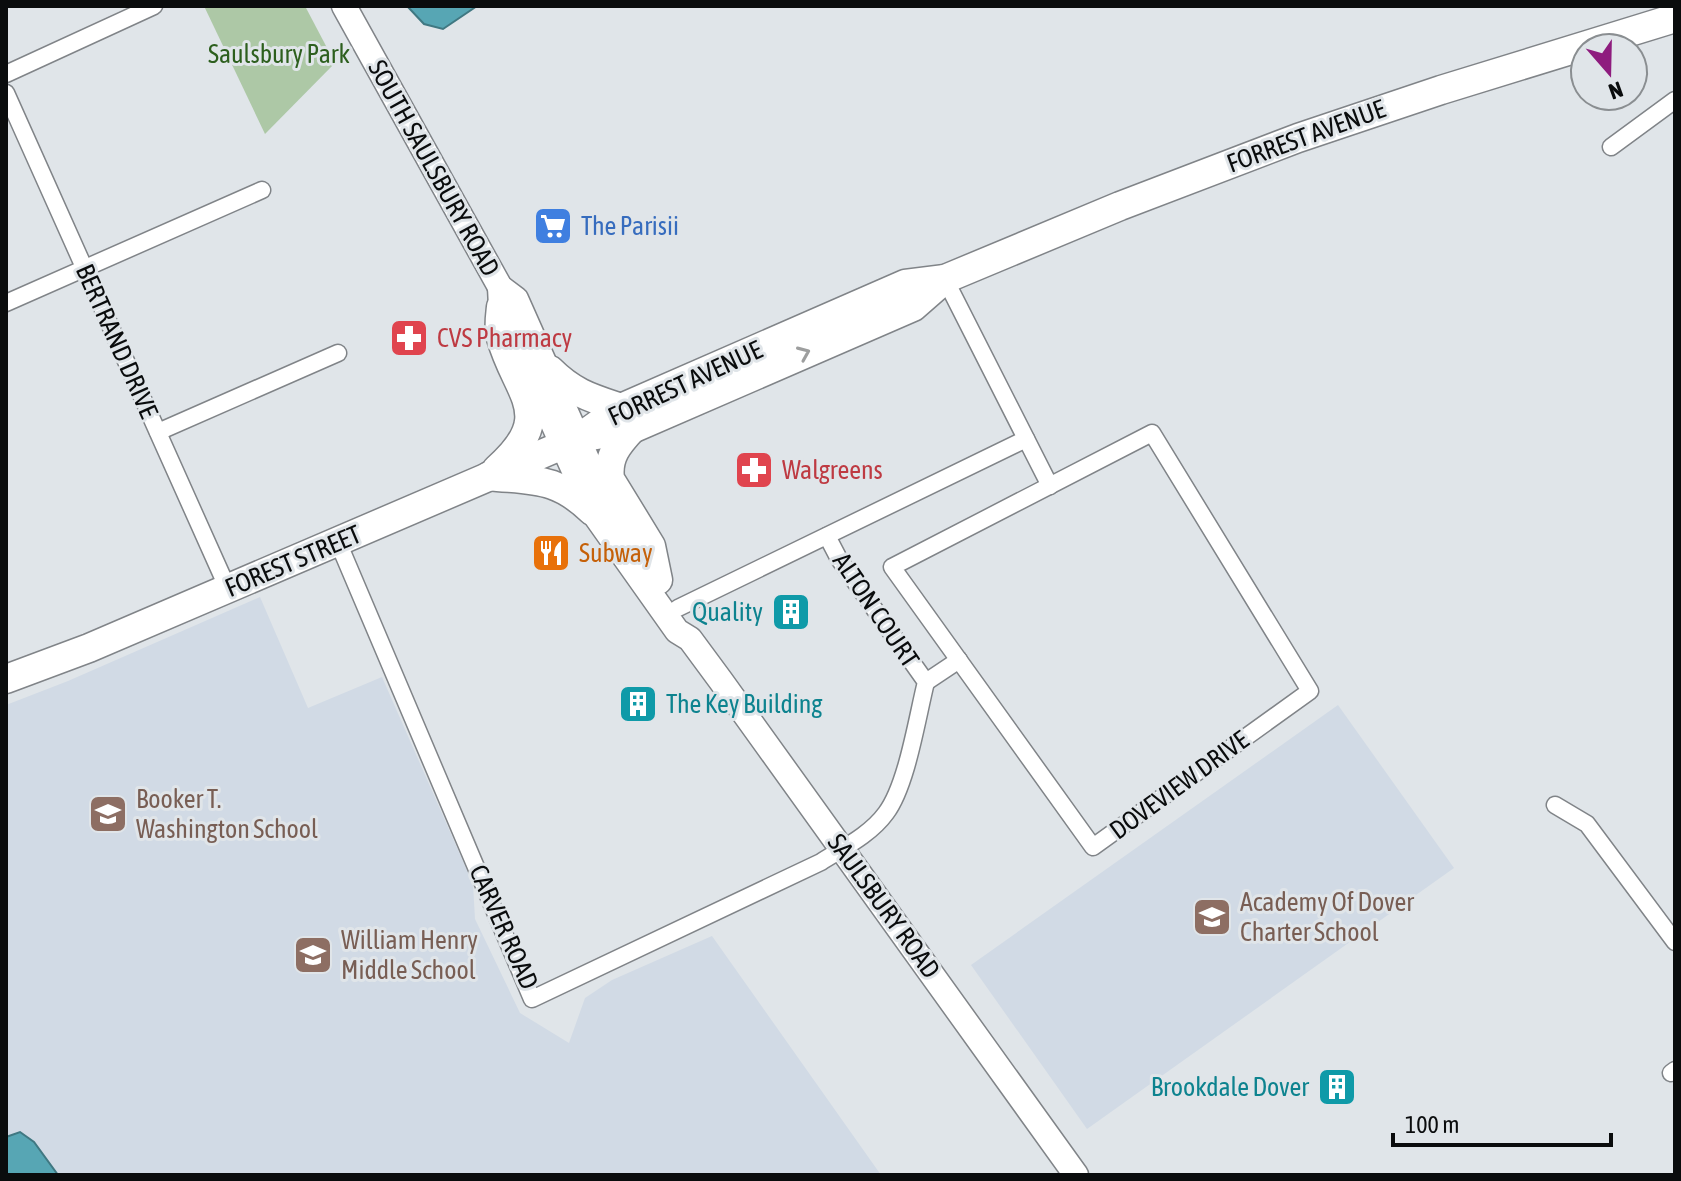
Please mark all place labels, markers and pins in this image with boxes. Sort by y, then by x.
supermarket icon: The Parisii [532,205,574,247]
place label: The Parisii [581,211,679,241]
pharmacy icon: CVS Pharmacy [388,317,430,359]
place label: CVS Pharmacy [437,323,572,353]
pharmacy icon: Walgreens [733,449,775,491]
place label: Walgreens [782,455,883,485]
restaurant icon: Subway [530,532,572,574]
place label: Subway [579,538,653,568]
building icon: Quality [770,591,812,633]
place label: Quality [692,597,763,627]
building icon: The Key Building [617,683,659,725]
place label: The Key Building [666,689,823,719]
place label: Booker T. Washington School [136,784,318,844]
school or university icon: Booker T. Washington School [87,793,129,835]
place label: Academy Of Dover Charter School [1240,887,1414,947]
school or university icon: Academy Of Dover Charter School [1191,896,1233,938]
place label: William Henry Middle School [341,925,478,985]
school or university icon: William Henry Middle School [292,934,334,976]
building icon: Brookdale Dover [1316,1066,1358,1108]
place label: Brookdale Dover [1151,1072,1309,1102]

